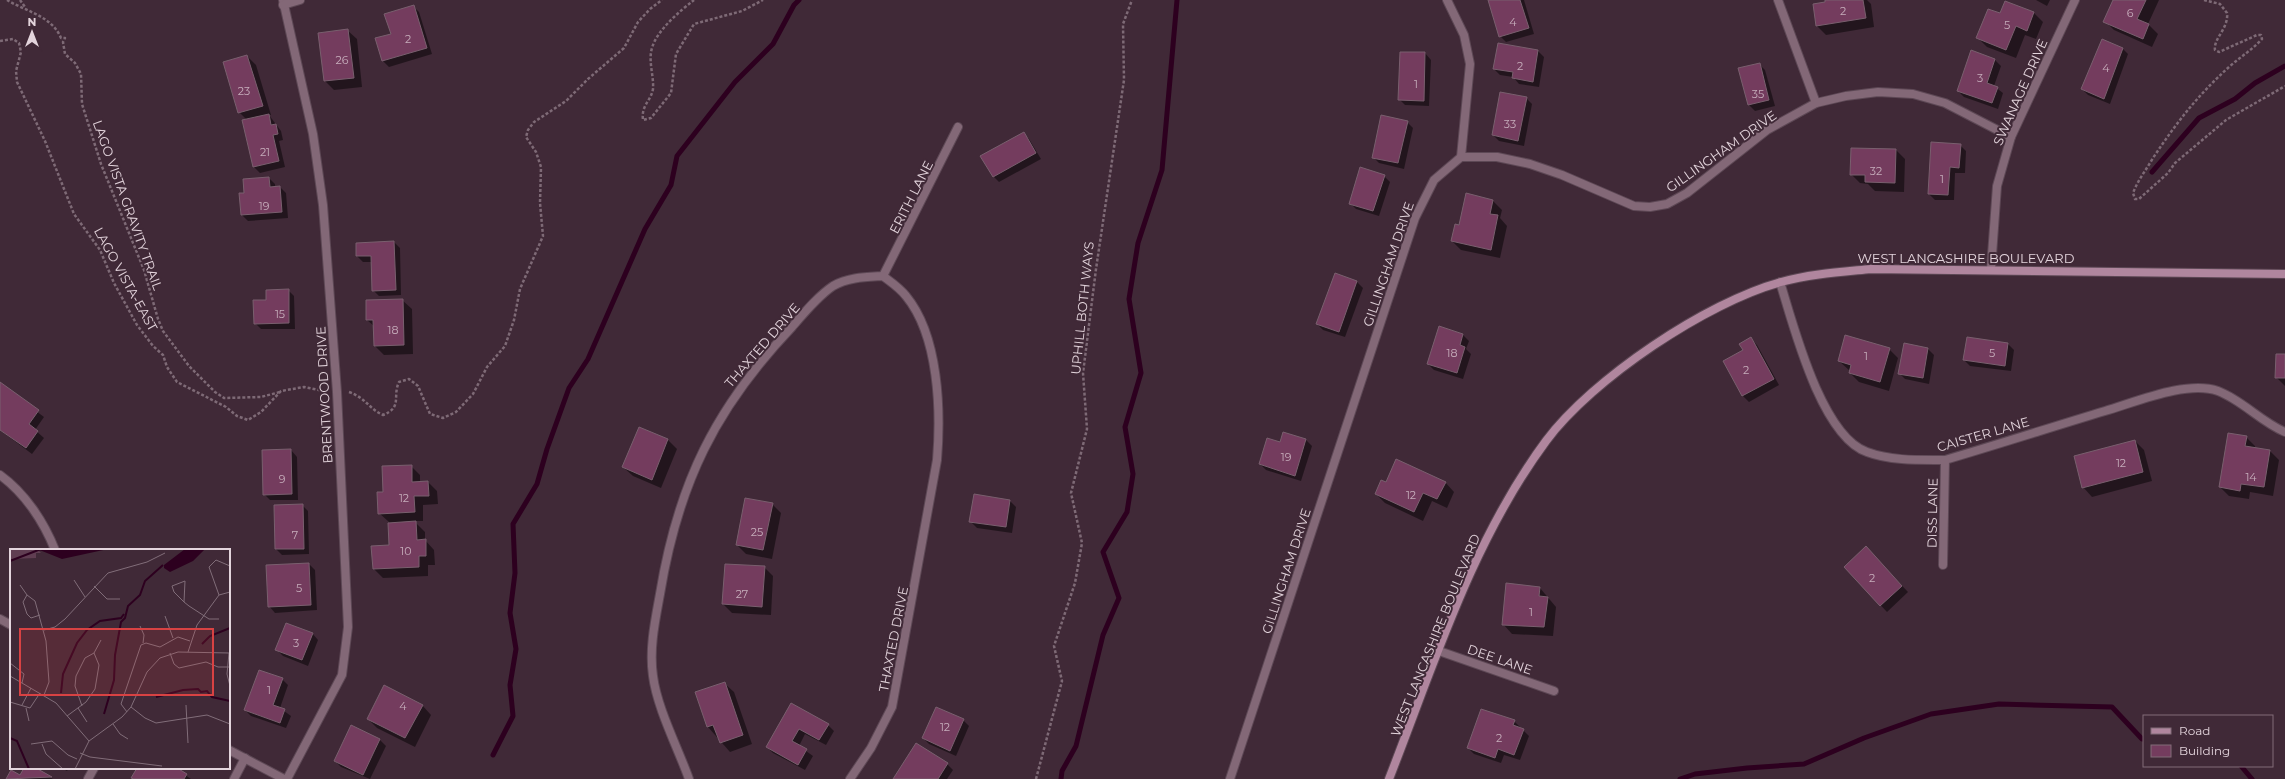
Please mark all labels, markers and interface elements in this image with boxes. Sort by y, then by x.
house number: 2 [1840,4,1846,18]
house number: 6 [2127,6,2134,20]
north arrow [12,12,52,52]
text: N [28,15,36,29]
house number: 4 [1509,15,1517,29]
house number: 5 [2004,18,2010,32]
house number: 2 [405,32,411,46]
street label: SWANAGE DRIVE [1989,36,2051,148]
house number: 26 [336,53,349,67]
house number: 2 [1517,59,1523,73]
house number: 4 [2102,61,2110,75]
house number: 3 [1977,71,1983,85]
house number: 1 [1414,77,1418,91]
house number: 23 [238,84,250,98]
house number: 35 [1752,87,1764,101]
street label: GILLINGHAM DRIVE [1663,107,1779,195]
house number: 33 [1504,117,1516,131]
street label: LAGO VISTA GRAVITY TRAIL [90,118,166,292]
house number: 21 [260,145,270,159]
street label: ERITH LANE [886,158,936,236]
house number: 32 [1870,164,1882,178]
house number: 1 [1940,172,1944,186]
house number: 19 [259,199,270,213]
street label: GILLINGHAM DRIVE [1359,199,1417,329]
street label: LAGO VISTA-EAST [91,224,161,334]
street label: UPHILL BOTH WAYS [1067,241,1097,375]
street label: WEST LANCASHIRE BOULEVARD [1858,250,2075,266]
street label: THAXTED DRIVE [721,299,803,391]
house number: 15 [275,307,285,321]
house number: 18 [388,323,399,337]
street label: BRENTWOOD DRIVE [312,326,336,464]
house number: 18 [1447,346,1458,360]
house number: 5 [1989,346,1995,360]
house number: 1 [1864,349,1868,363]
house number: 2 [1743,363,1749,377]
street label: CAISTER LANE [1935,413,2031,455]
house number: 19 [1281,450,1292,464]
house number: 12 [2116,456,2126,470]
house number: 14 [2245,470,2257,484]
house number: 9 [279,472,286,486]
street label: DISS LANE [1923,478,1941,548]
house number: 12 [1406,488,1416,502]
house number: 12 [399,491,409,505]
street label: GILLINGHAM DRIVE [1258,506,1314,636]
house number: 25 [751,525,763,539]
house number: 7 [292,528,298,542]
street label: WEST LANCASHIRE BOULEVARD [1387,531,1483,739]
house number: 10 [400,544,412,558]
inset map [10,549,230,769]
house number: 2 [1869,571,1875,585]
house number: 5 [296,581,302,595]
street label: THAXTED DRIVE [875,585,911,693]
house number: 27 [736,587,748,601]
house number: 1 [1529,605,1533,619]
house number: 3 [293,636,299,650]
street label: DEE LANE [1465,640,1535,678]
house number: 1 [267,683,271,697]
house number: 4 [399,699,407,713]
legend [2143,715,2273,767]
house number: 12 [940,720,950,734]
text: Road [2179,723,2210,738]
house number: 2 [1496,731,1502,745]
text: Building [2179,743,2230,758]

